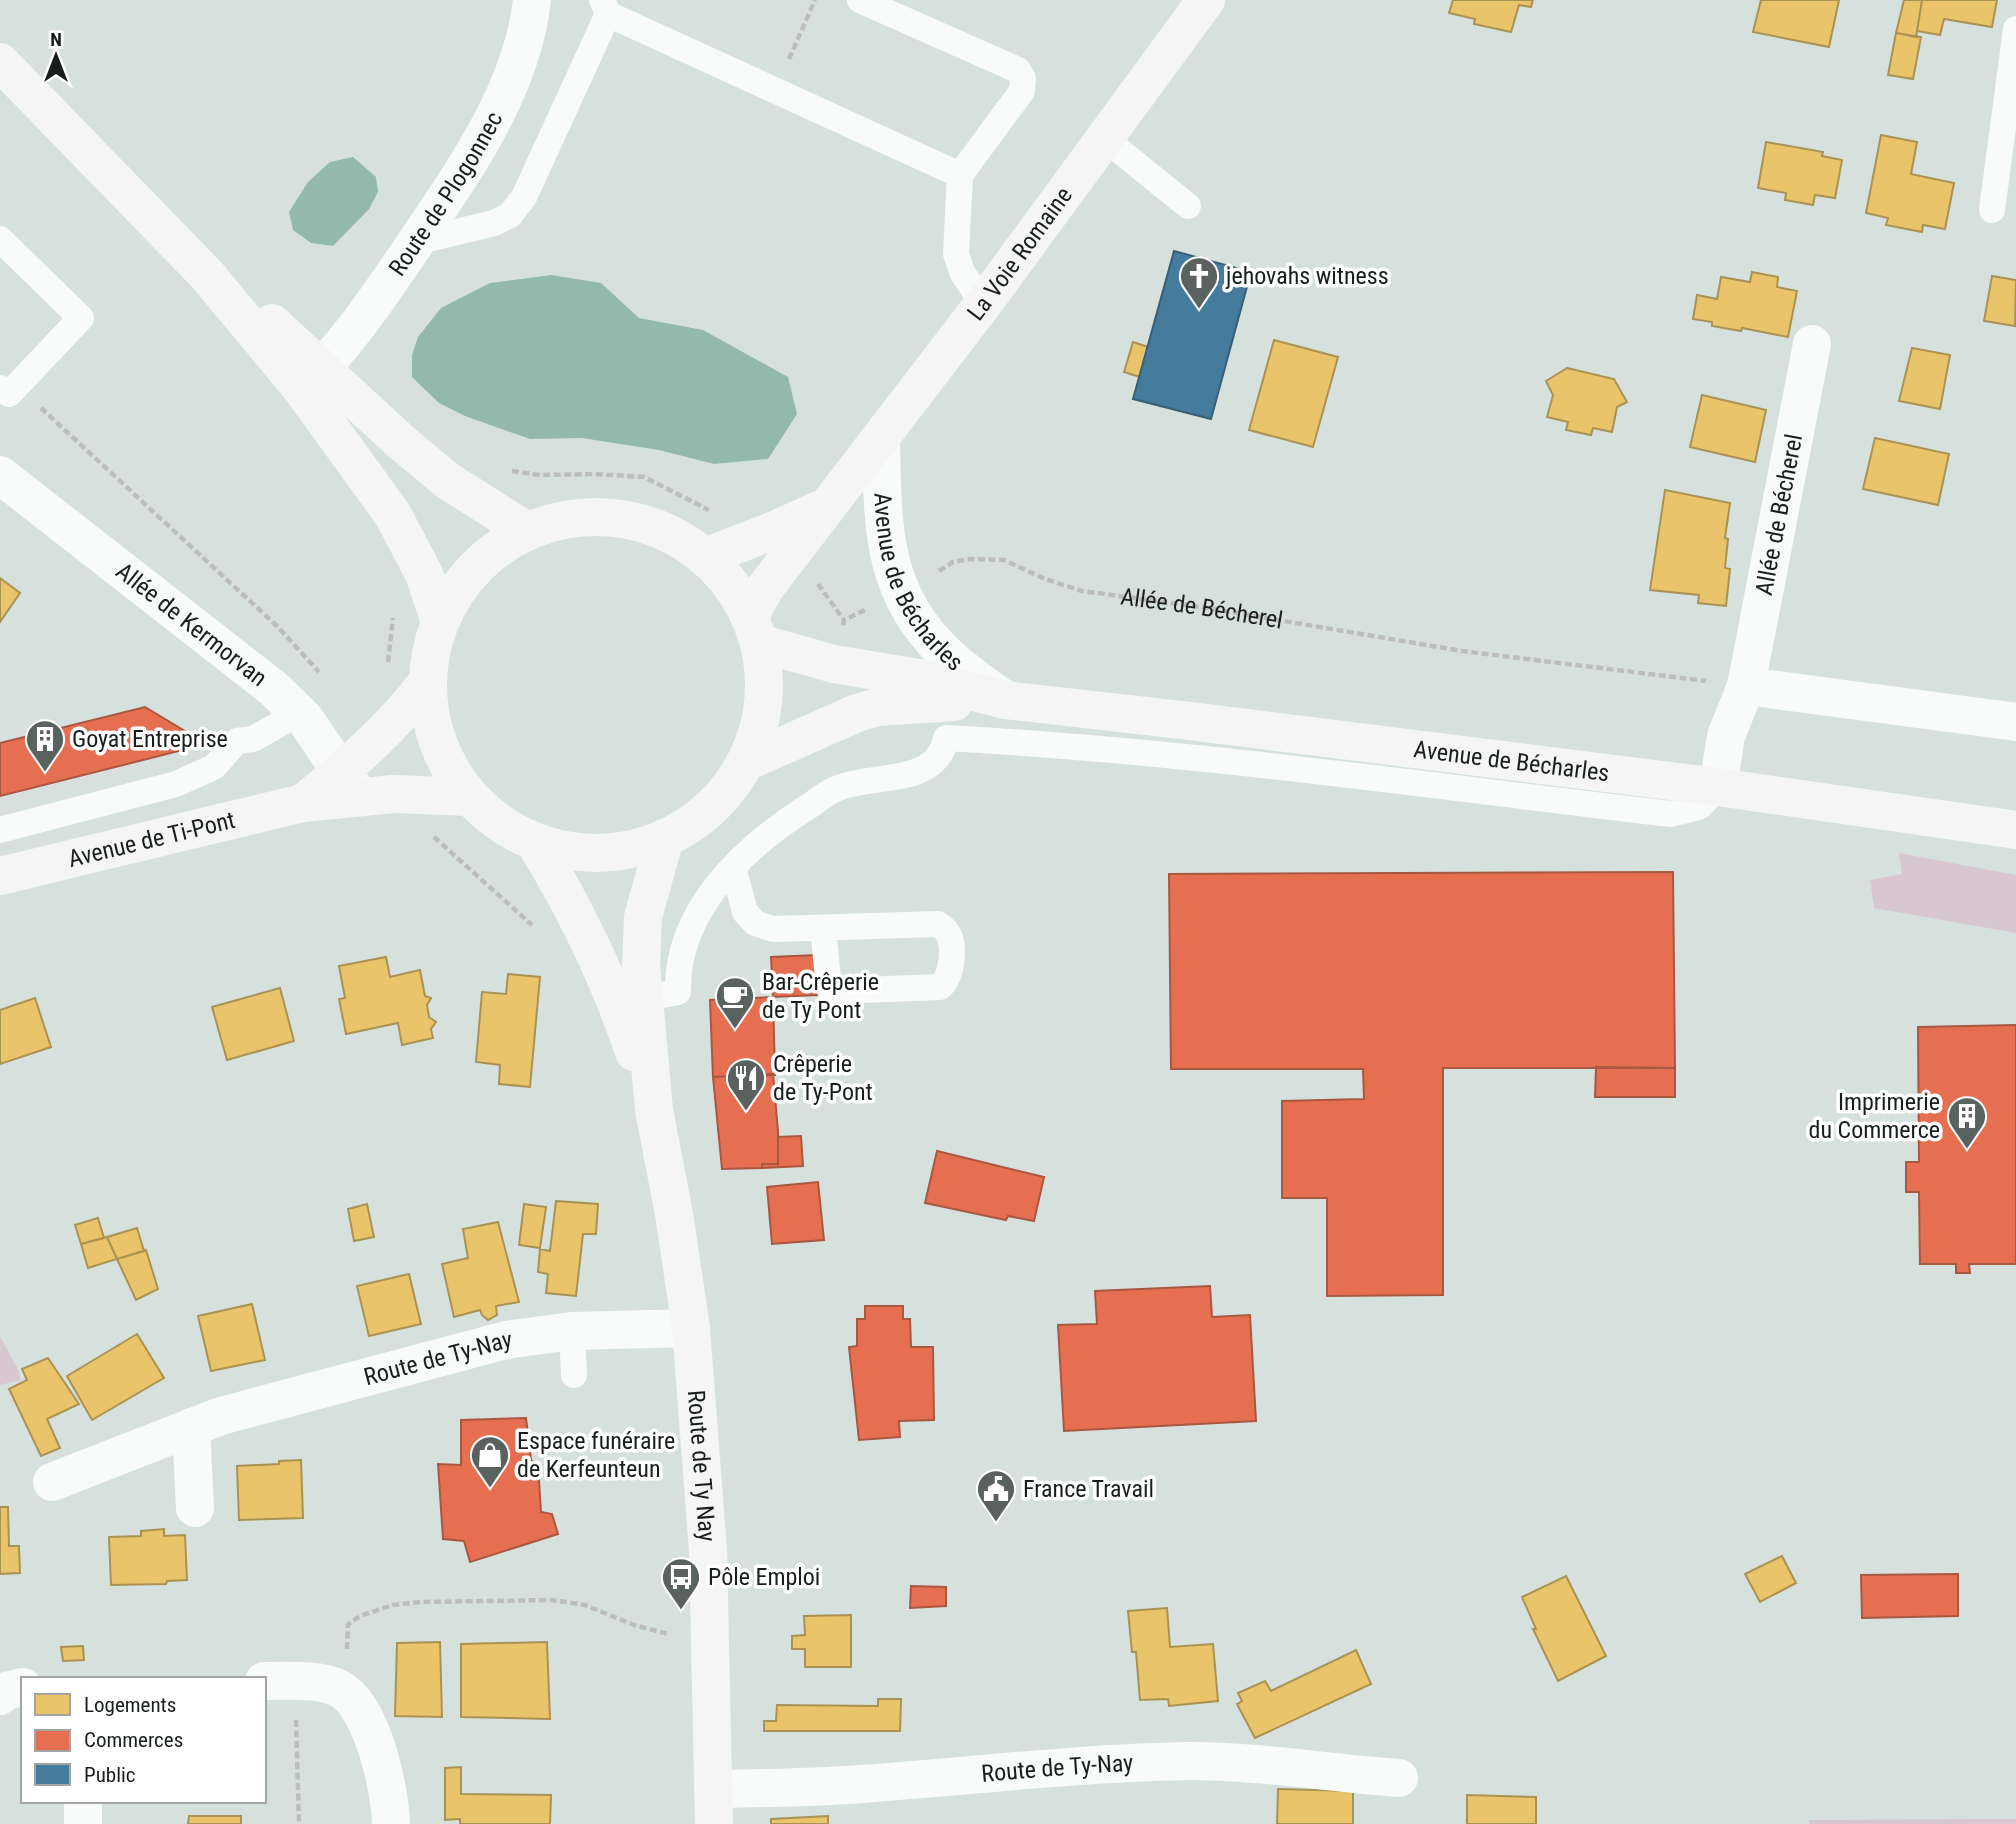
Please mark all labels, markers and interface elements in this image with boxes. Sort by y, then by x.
north arrow [21,21,91,91]
text: N [50,28,62,51]
street label: Route de Plogonnec [383,107,508,281]
street label: La Voie Romaine [962,182,1078,326]
church icon: jehovahs witness [1178,255,1220,310]
place label: jehovahs witness [1225,262,1389,290]
street label: Allée de Bécherel [1750,432,1808,598]
street label: Avenue de Bécharles [868,492,969,677]
street label: Allée de Kermorvan [110,557,273,692]
street label: Allée de Bécherel [1119,582,1285,635]
building icon: Goyat Entreprise [24,718,66,773]
place label: Goyat Entreprise [72,725,228,753]
street label: Avenue de Bécharles [1412,735,1611,787]
street label: Avenue de Ti-Pont [65,806,238,873]
place label: Bar-Crêperie de Ty Pont [762,968,879,1024]
cafe icon: Bar-Crêperie de Ty Pont [714,975,756,1030]
place label: Crêperie de Ty-Pont [773,1050,873,1106]
restaurant icon: Crêperie de Ty-Pont [725,1057,767,1112]
place label: Imprimerie du Commerce [1809,1088,1940,1144]
building icon: Imprimerie du Commerce [1946,1095,1988,1150]
street label: Route de Ty-Nay [361,1325,514,1391]
street label: Route de Ty Nay [682,1389,721,1543]
place label: Espace funéraire de Kerfeunteun [517,1427,675,1483]
shop icon: Espace funéraire de Kerfeunteun [469,1434,511,1489]
public building icon: France Travail [975,1468,1017,1523]
place label: France Travail [1023,1475,1154,1503]
bus stop icon: Pôle Emploi [660,1556,702,1611]
place label: Pôle Emploi [708,1563,820,1591]
legend [21,1677,266,1803]
text: Logements [84,1693,176,1717]
text: Commerces [84,1728,183,1752]
street label: Route de Ty-Nay [980,1749,1134,1788]
text: Public [84,1763,136,1787]

